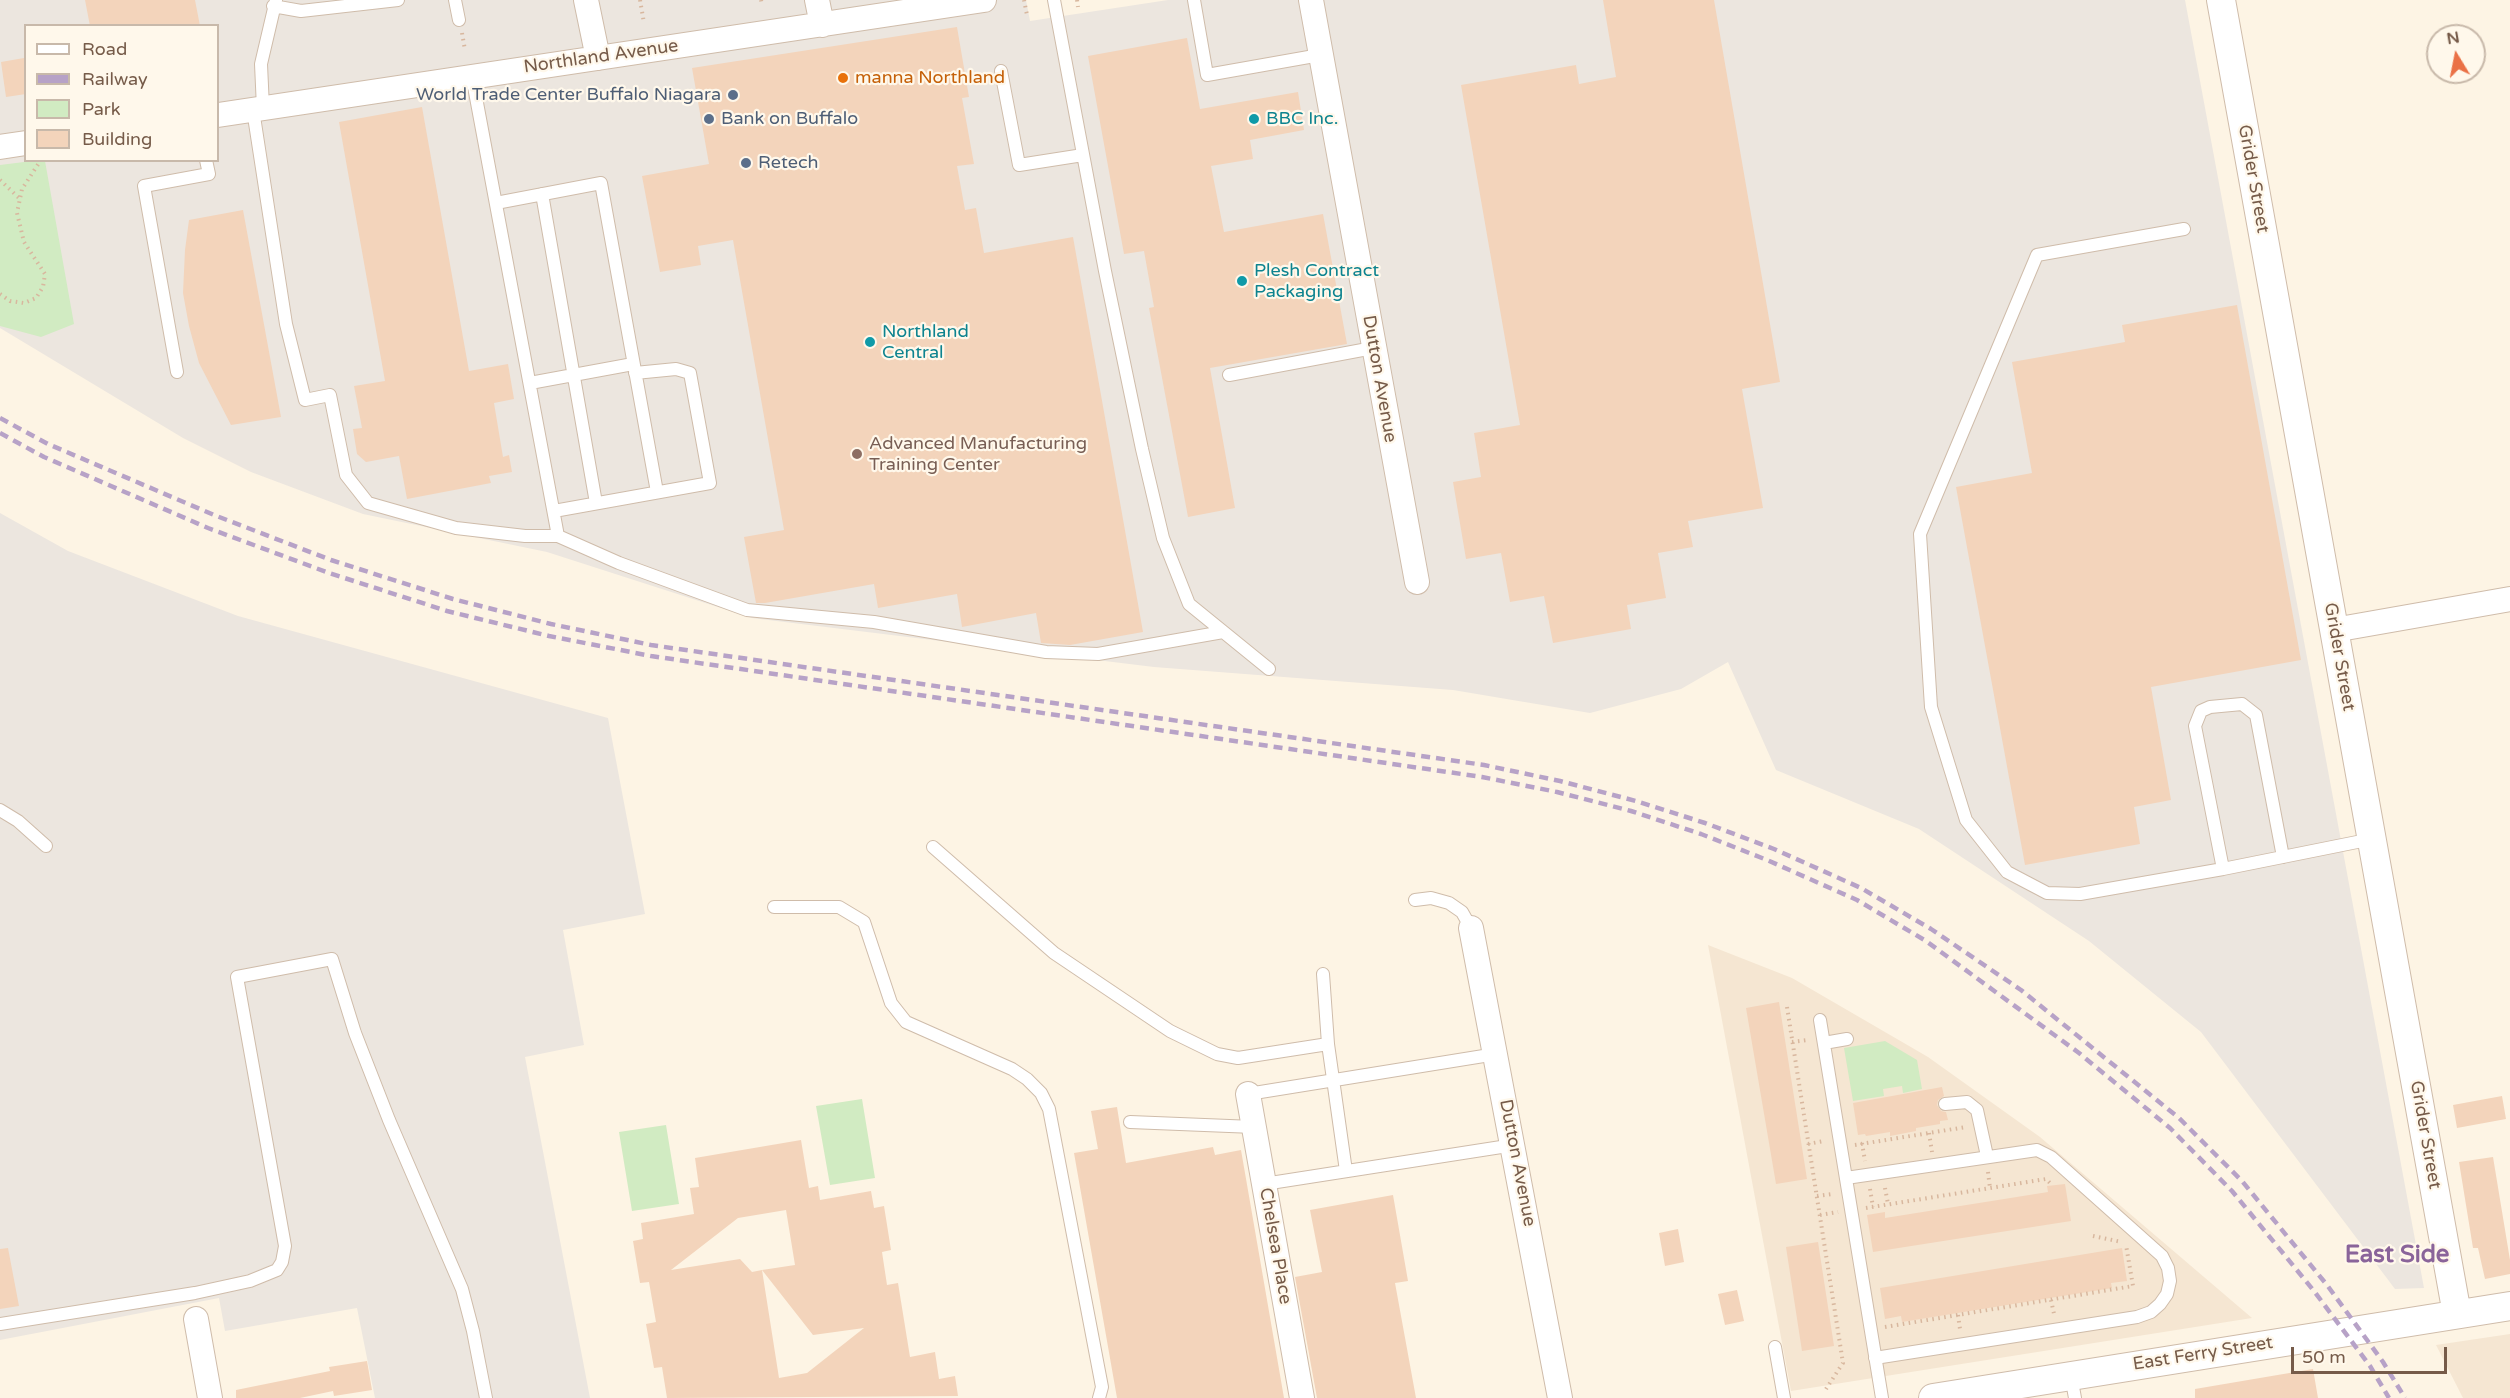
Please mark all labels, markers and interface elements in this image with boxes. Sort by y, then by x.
legend [24,24,219,162]
north arrow [2426,24,2486,84]
text: N [2445,27,2461,49]
street label: Northland Avenue [522,35,680,79]
text: Road [82,38,127,60]
place label: manna Northland [855,67,1005,89]
text: Railway [82,68,148,90]
marker: manna Northland [836,71,850,85]
place label: World Trade Center Buffalo Niagara [416,84,721,106]
marker: World Trade Center Buffalo Niagara [726,88,740,102]
text: Park [82,98,120,120]
place label: Bank on Buffalo [721,108,858,130]
place label: BBC Inc. [1266,108,1338,130]
marker: Bank on Buffalo [702,112,716,126]
marker: BBC Inc. [1247,112,1261,126]
street label: Grider Street [2233,123,2273,235]
text: Building [82,128,152,150]
place label: Retech [758,152,818,174]
marker: Retech [739,156,753,170]
place label: Plesh Contract Packaging [1254,260,1379,302]
marker: Plesh Contract Packaging [1235,274,1249,288]
street label: Dutton Avenue [1357,314,1401,444]
place label: Northland Central [882,321,969,364]
marker: Northland Central [863,335,877,349]
place label: Advanced Manufacturing Training Center [869,433,1087,476]
marker: Advanced Manufacturing Training Center [850,447,864,461]
street label: Grider Street [2319,601,2359,713]
street label: Grider Street [2405,1079,2445,1191]
street label: Dutton Avenue [1494,1098,1540,1228]
street label: Chelsea Place [1254,1186,1296,1306]
district label: East Side [2345,1242,2449,1270]
street label: East Ferry Street [2131,1332,2275,1376]
scale bar [2294,1335,2450,1373]
text: 50 m [2302,1346,2346,1368]

